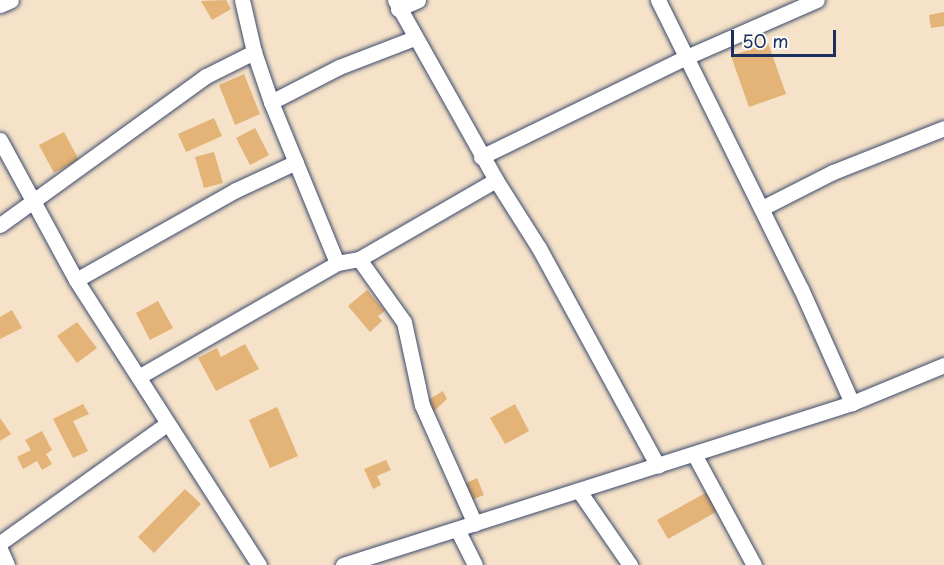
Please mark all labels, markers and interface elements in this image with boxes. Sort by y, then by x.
scale bar [734,18,839,56]
text: 50 m [742,27,789,54]

